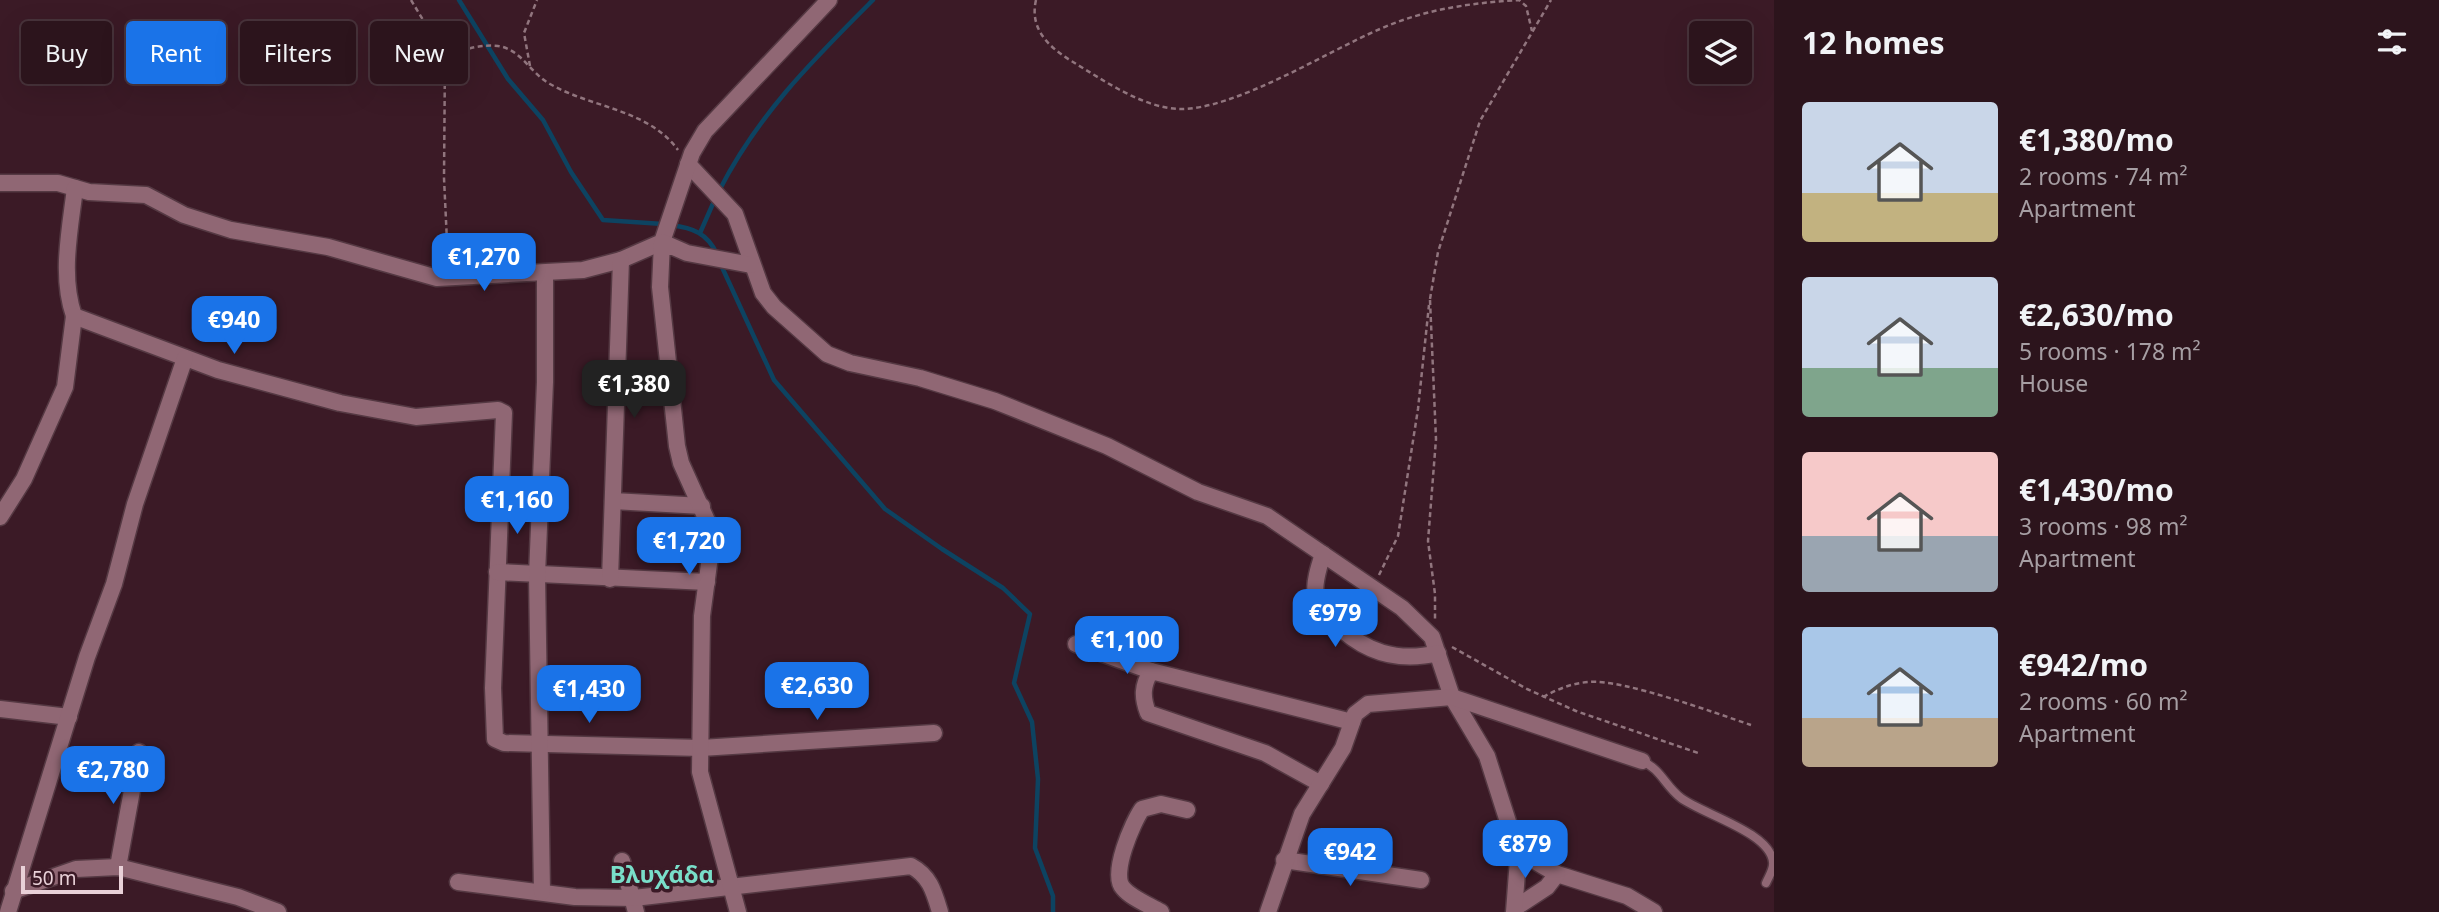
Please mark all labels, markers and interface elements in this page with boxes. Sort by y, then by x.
chip: Buy [21,21,112,84]
chip: Rent [126,21,226,84]
chip: Filters [240,21,356,84]
chip: New [370,21,468,84]
map controls [1689,21,1752,84]
button: layers [1689,21,1752,84]
text: 12 homes [1802,22,1945,63]
icon: filters [2373,23,2411,61]
text: €1,380/mo [2019,119,2174,160]
icon: home [1858,130,1942,214]
text: 2 rooms · 74 m² [2019,160,2188,192]
text: Apartment [2019,192,2136,224]
pin: €1,270 [427,233,541,293]
text: €1,270 [448,240,520,272]
text: €2,630/mo [2019,294,2174,335]
pin: €940 [193,296,275,356]
text: €940 [208,303,260,335]
icon: home [1858,305,1942,389]
text: 5 rooms · 178 m² [2019,335,2201,367]
pin: €1,380 [577,360,691,420]
text: €1,380 [598,367,670,399]
text: House [2019,367,2088,399]
text: €1,430/mo [2019,469,2174,510]
pin: €1,160 [460,476,574,536]
icon: home [1858,480,1942,564]
text: €1,160 [481,483,553,515]
text: 3 rooms · 98 m² [2019,510,2188,542]
pin: €1,720 [632,518,746,577]
text: €1,720 [653,524,725,556]
text: Apartment [2019,542,2136,574]
pin: €979 [1294,590,1376,649]
text: €979 [1309,596,1361,628]
pin: €1,100 [1070,616,1184,676]
text: €1,100 [1091,623,1163,655]
text: €942/mo [2019,644,2148,685]
icon: home [1858,655,1942,739]
pin: €2,630 [760,662,874,722]
pin: €1,430 [532,666,646,725]
text: €2,630 [781,669,853,701]
text: €1,430 [553,672,625,704]
text: 2 rooms · 60 m² [2019,685,2188,717]
text: Apartment [2019,717,2136,749]
pin: €2,780 [56,746,170,806]
text: €2,780 [77,753,149,785]
pin: €879 [1484,820,1566,880]
text: €879 [1499,827,1551,859]
pin: €942 [1309,828,1391,888]
text: €942 [1324,835,1376,867]
district label: Βλυχάδα [610,857,715,890]
scale bar [21,863,122,895]
text: 50 m [32,865,76,891]

